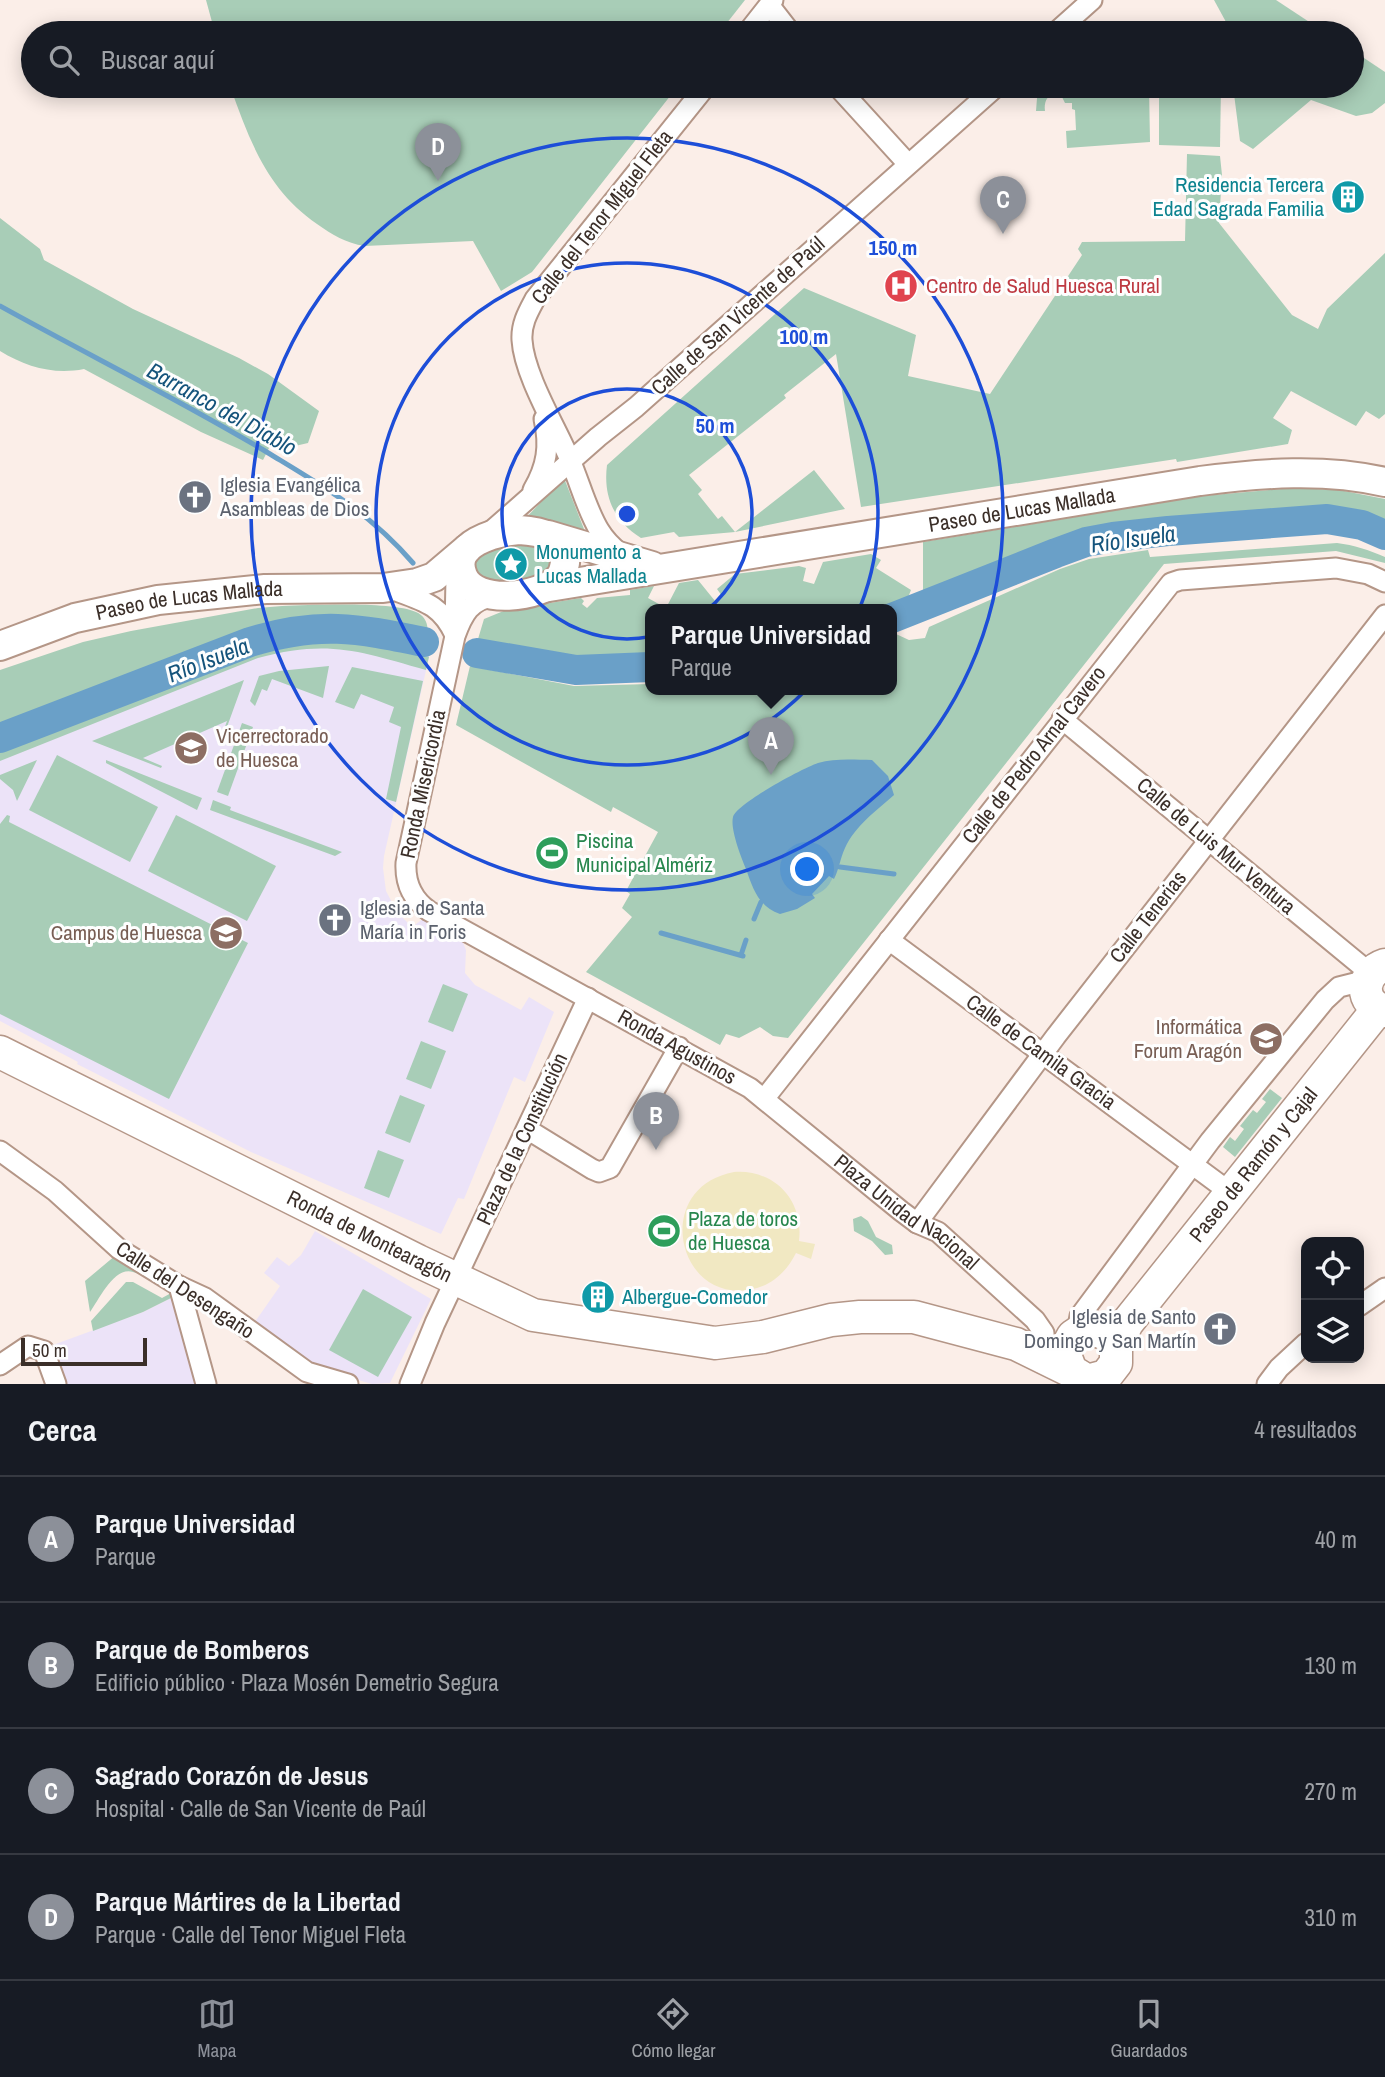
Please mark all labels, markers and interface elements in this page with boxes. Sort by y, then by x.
search box [21,21,1364,98]
icon: search [45,41,83,79]
text: Buscar aquí [101,42,215,77]
pin: D [415,123,461,181]
street label: Calle del Tenor Miguel Fleta [524,123,679,310]
place label: Residencia Tercera Edad Sagrada Familia [1153,170,1324,223]
pin: C [980,176,1026,234]
building icon: Residencia Tercera Edad Sagrada Familia [1329,178,1367,216]
street label: Calle de San Vicente de Paúl [644,230,831,402]
text: 150 m [869,233,917,262]
hospital icon: Centro de Salud Huesca Rural [882,267,920,305]
place label: Centro de Salud Huesca Rural [926,271,1160,300]
text: 100 m [780,322,828,351]
water label: Barranco del Diablo [142,355,303,463]
text: 50 m [695,411,735,440]
place label: Iglesia Evangélica Asambleas de Dios [219,470,369,523]
church icon: Iglesia Evangélica Asambleas de Dios [176,478,214,516]
street label: Paseo de Lucas Mallada [926,480,1117,539]
centre of rings [615,502,639,526]
water label: Río Isuela [1089,517,1177,560]
place label: Monumento a Lucas Mallada [536,537,647,590]
place icon: Monumento a Lucas Mallada [492,545,530,583]
street label: Paseo de Lucas Mallada [93,574,283,627]
popup [645,604,897,695]
text: Parque Universidad [671,617,871,652]
water label: Río Isuela [163,630,253,689]
text: Parque [671,652,732,683]
street label: Calle de Pedro Arnal Cavero [955,660,1112,850]
street label: Ronda Misericordia [393,707,453,861]
pin: A [748,717,794,775]
place label: Vicerrectorado de Huesca [216,721,329,774]
school or university icon: Vicerrectorado de Huesca [172,729,210,767]
street label: Calle de Luis Mur Ventura [1131,771,1302,921]
place label: Piscina Municipal Almériz [576,826,713,879]
sports icon: Piscina Municipal Almériz [533,834,571,872]
your location [790,852,824,886]
street label: Calle Tenerias [1102,865,1193,969]
place label: Iglesia de Santa María in Foris [360,893,485,946]
church icon: Iglesia de Santa María in Foris [316,901,354,939]
school or university icon: Campus de Huesca [207,914,245,952]
place label: Campus de Huesca [51,918,202,947]
street label: Calle de Camila Gracia [960,987,1123,1116]
street label: Ronda Agustinos [613,1002,742,1091]
place label: Informática Forum Aragón [1134,1012,1242,1065]
school or university icon: Informática Forum Aragón [1247,1020,1285,1058]
street label: Plaza de la Constitución [469,1048,574,1230]
street label: Paseo de Ramón y Cajal [1182,1081,1324,1248]
pin: B [633,1092,679,1150]
street label: Plaza Unidad Nacional [828,1147,986,1276]
street label: Ronda de Montearagón [282,1183,457,1289]
place label: Plaza de toros de Huesca [688,1204,798,1257]
sports icon: Plaza de toros de Huesca [645,1212,683,1250]
street label: Calle del Desengaño [110,1234,260,1345]
map controls [1301,1237,1364,1363]
button: locate [1301,1237,1364,1300]
building icon: Albergue-Comedor [579,1278,617,1316]
place label: Albergue-Comedor [621,1282,768,1311]
button: layers [1301,1300,1364,1363]
place label: Iglesia de Santo Domingo y San Martín [1024,1302,1196,1355]
church icon: Iglesia de Santo Domingo y San Martín [1201,1310,1239,1348]
scale bar [21,1335,147,1367]
text: 50 m [32,1337,67,1363]
text: Cerca [28,1410,96,1450]
text: 4 resultados [1254,1414,1357,1445]
text: Parque Universidad [95,1506,295,1541]
text: A [44,1524,58,1555]
text: 40 m [1315,1524,1357,1555]
text: Parque [95,1541,156,1572]
text: Parque de Bomberos [95,1632,309,1667]
text: B [44,1650,58,1681]
text: 130 m [1305,1650,1357,1681]
text: Edificio público · Plaza Mosén Demetrio Segura [95,1667,499,1698]
text: Sagrado Corazón de Jesus [95,1758,369,1793]
text: C [44,1776,58,1807]
text: 270 m [1305,1776,1357,1807]
text: Hospital · Calle de San Vicente de Paúl [95,1793,426,1824]
text: Parque Mártires de la Libertad [95,1884,401,1919]
text: D [44,1902,58,1933]
text: 310 m [1305,1902,1357,1933]
text: Parque · Calle del Tenor Miguel Fleta [95,1919,406,1950]
tab: Mapa [197,1995,236,2063]
tab: Cómo llegar [631,1995,715,2063]
tab: Guardados [1110,1995,1187,2063]

